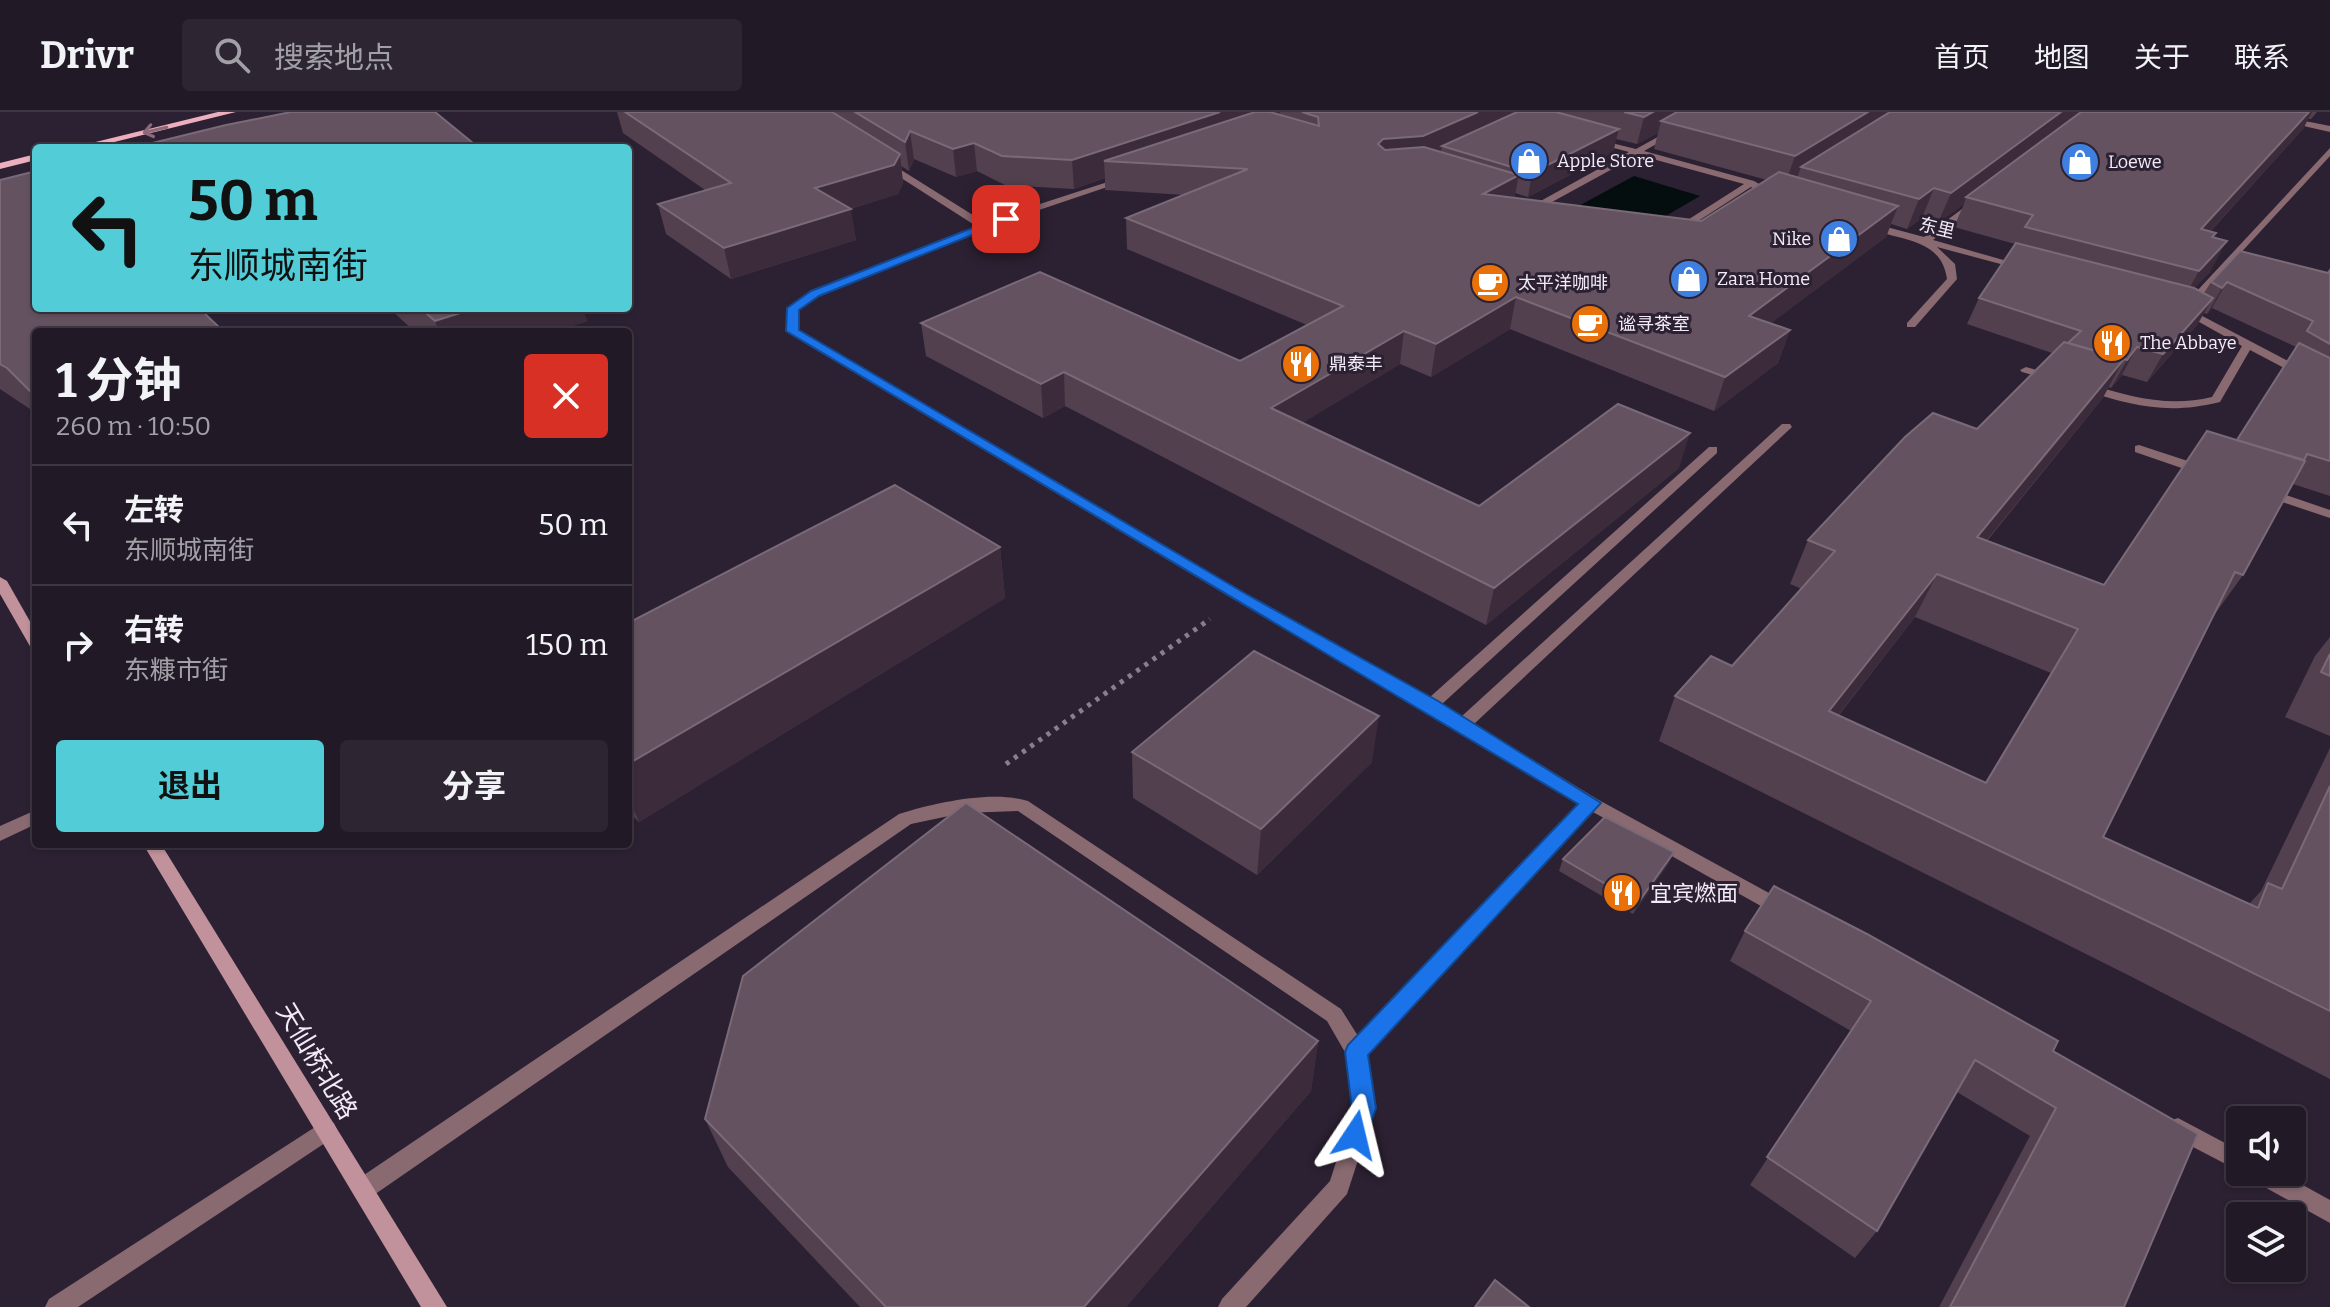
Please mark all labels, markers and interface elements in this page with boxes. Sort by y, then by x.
search box [182,19,742,91]
text: Drivr [40,32,134,78]
icon: search [210,33,254,77]
text: 搜索地点 [274,40,394,76]
text: 首页 [1934,41,1990,74]
text: 地图 [2034,41,2090,74]
text: 关于 [2134,41,2190,74]
text: 联系 [2234,41,2290,74]
one-way arrow [143,123,169,138]
shop icon: Apple Store [1508,140,1550,182]
shop icon: Loewe [2059,141,2101,183]
place label: Apple Store [1557,150,1654,172]
place label: Loewe [2108,151,2161,173]
text: 50 m [188,168,318,235]
icon: left [56,176,160,280]
pin [972,185,1040,253]
icon: arrive [984,197,1028,241]
street label: 东里 [1917,213,1957,243]
shop icon: Nike [1818,218,1860,260]
place label: Nike [1772,228,1811,250]
text: 东顺城南街 [188,244,368,288]
shop icon: Zara Home [1668,258,1710,300]
cafe icon: 太平洋咖啡 [1469,262,1511,304]
place label: Zara Home [1717,268,1810,290]
place label: 太平洋咖啡 [1518,272,1608,294]
cafe icon: 谧寻茶室 [1569,303,1611,345]
place label: 谧寻茶室 [1618,313,1690,335]
restaurant icon: The Abbaye [2091,322,2133,364]
place label: The Abbaye [2140,332,2237,354]
restaurant icon: 鼎泰丰 [1280,343,1322,385]
text: 1 分钟 [56,352,181,410]
place label: 鼎泰丰 [1329,353,1383,375]
button: close [524,354,608,438]
text: 260 m · 10:50 [56,411,211,442]
text: 左转 [124,492,184,528]
icon: left [56,503,100,547]
text: 50 m [538,507,608,543]
text: 东顺城南街 [124,535,254,566]
text: 右转 [124,612,184,648]
icon: right [56,623,100,667]
text: 150 m [526,627,608,663]
text: 东糠市街 [124,655,228,686]
button: 退出 [56,740,324,832]
button: 分享 [340,740,608,832]
restaurant icon: 宜宾燃面 [1601,872,1643,914]
place label: 宜宾燃面 [1650,880,1738,907]
street label: 天仙桥北路 [270,998,363,1125]
position arrow [1313,1093,1397,1177]
map controls [2226,1106,2306,1282]
button: sound [2226,1106,2306,1186]
button: layers [2226,1202,2306,1282]

